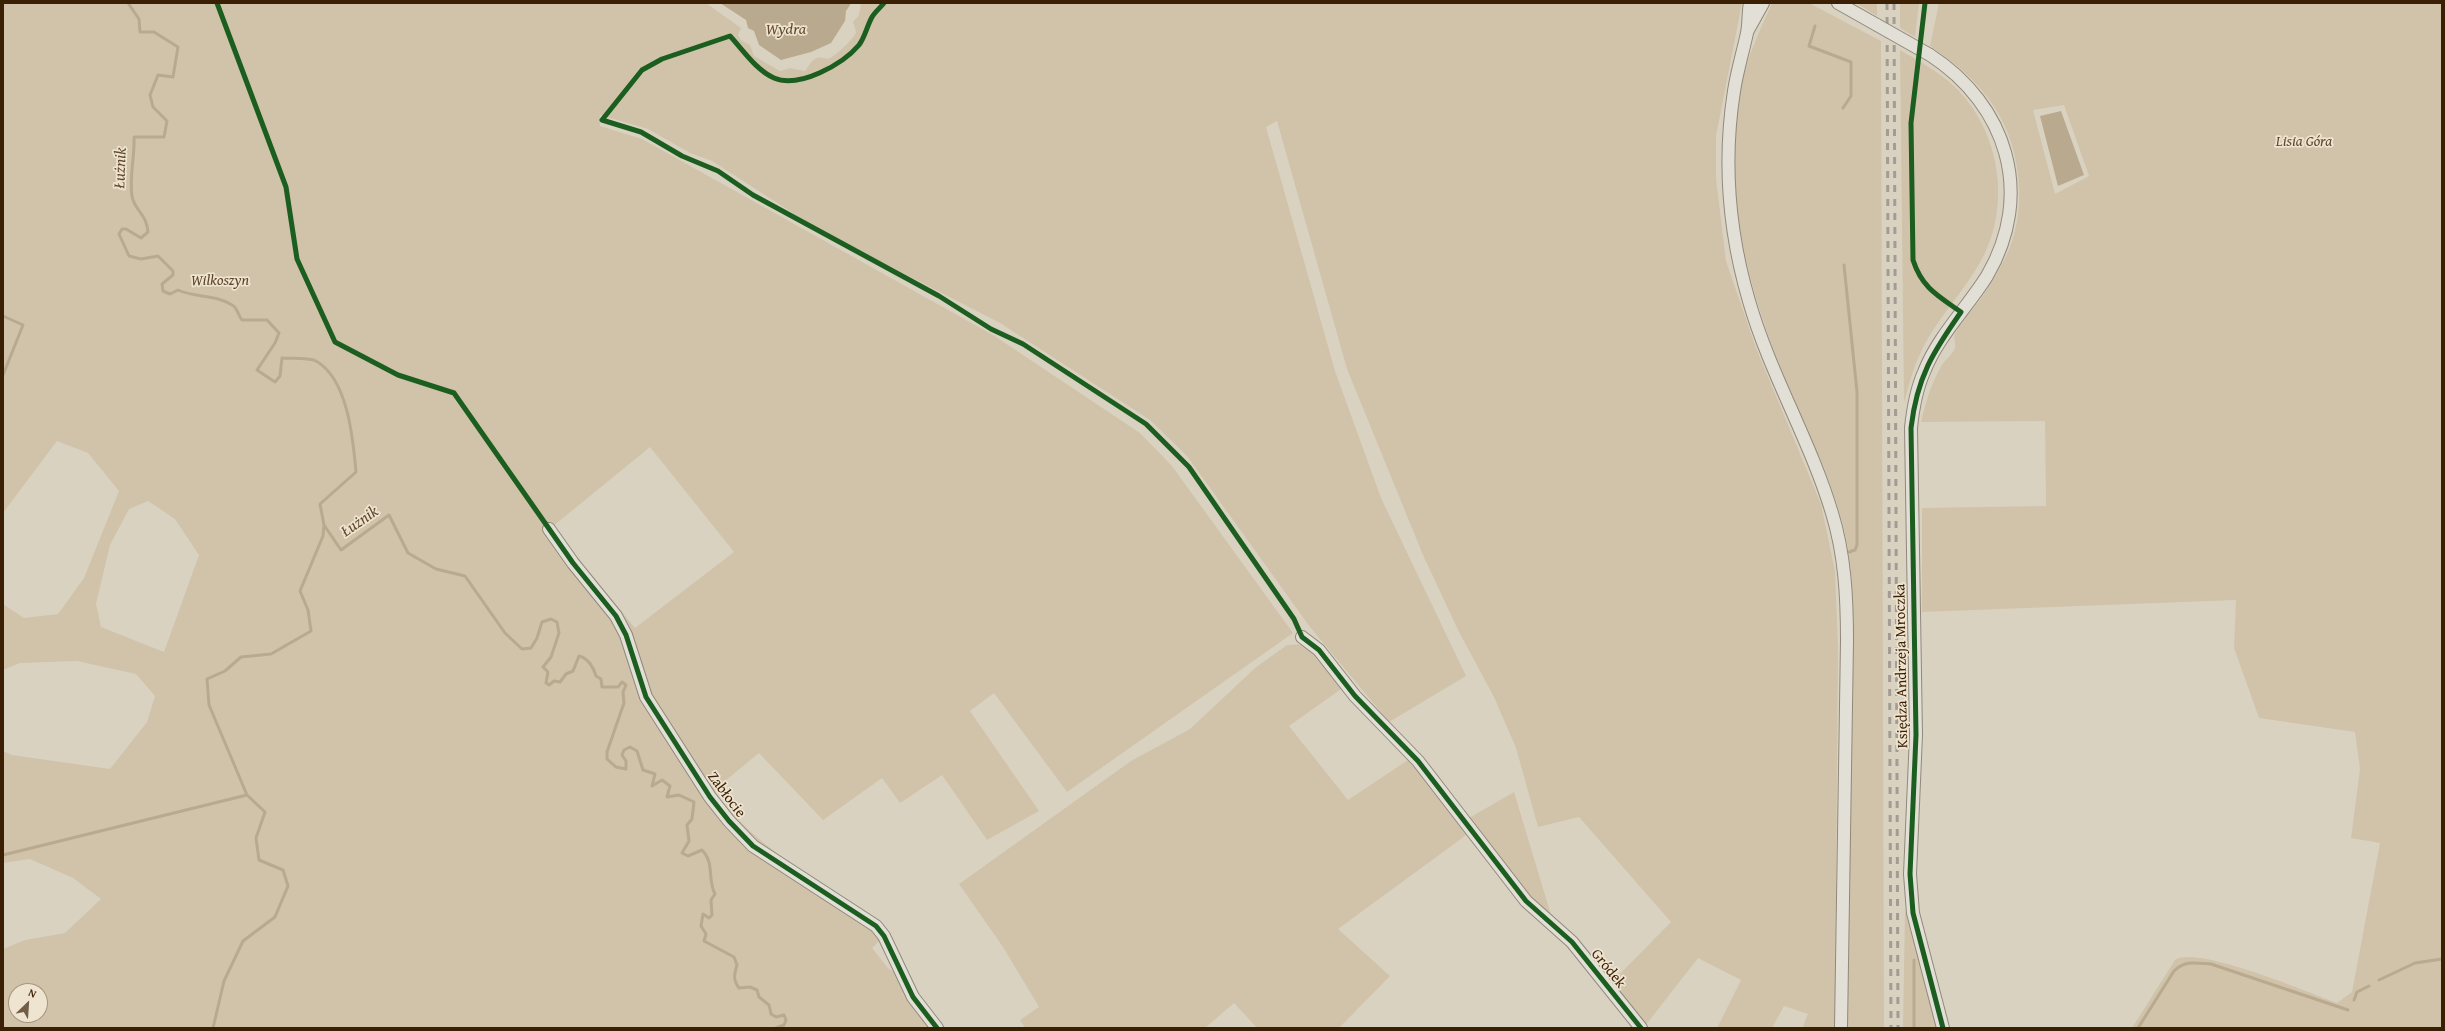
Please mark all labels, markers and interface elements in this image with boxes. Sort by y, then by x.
water label: Wydra [766,20,806,40]
park label: Lisia Góra [2276,133,2332,151]
water label: Łużnik [111,147,131,189]
park label: Wilkoszyn [191,272,249,290]
water label: Łużnik [338,502,382,542]
street label: Księdza Andrzeja Mroczka [1892,584,1912,748]
street label: Zabłocie [703,769,749,821]
street label: Gródek [1587,946,1629,992]
north arrow [8,983,48,1023]
text: N [26,984,39,1002]

